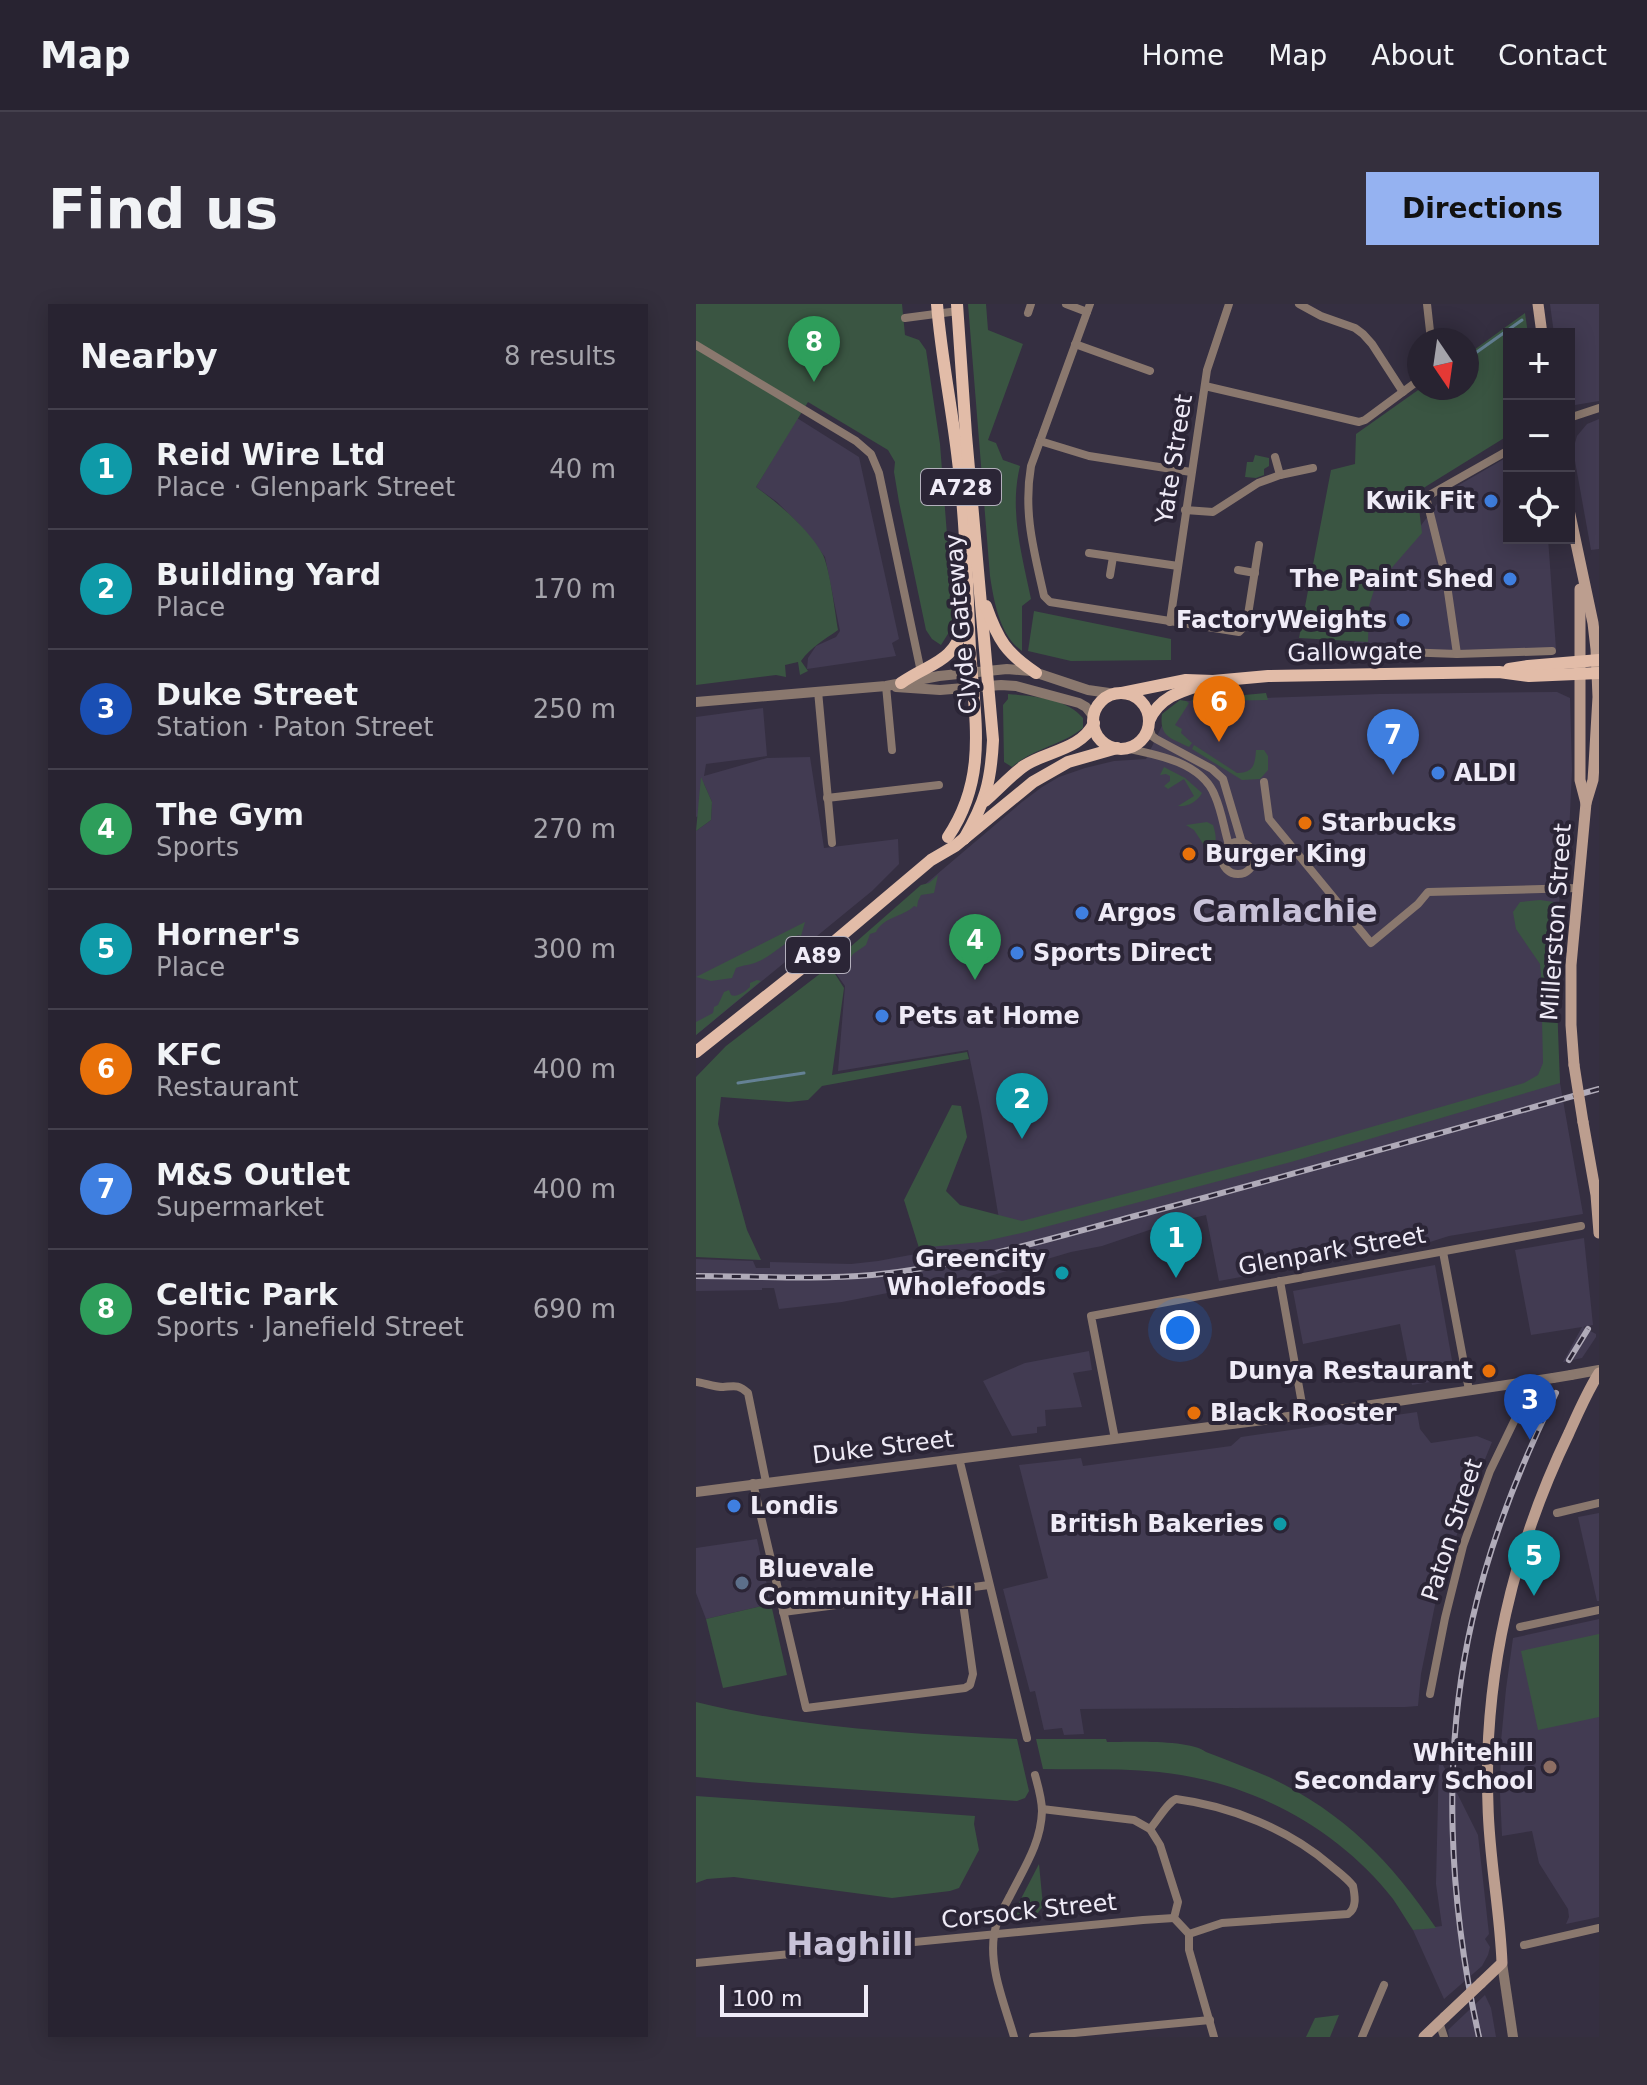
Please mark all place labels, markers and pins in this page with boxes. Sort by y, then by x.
pin: 8 [788,316,840,382]
place label: Kwik Fit [1366,487,1475,515]
marker: Kwik Fit [1482,492,1500,510]
place label: The Paint Shed [1290,565,1494,593]
marker: The Paint Shed [1501,570,1519,588]
place label: FactoryWeights [1176,606,1387,634]
marker: FactoryWeights [1394,611,1412,629]
pin: 6 [1193,676,1245,742]
pin: 7 [1367,709,1419,775]
place label: ALDI [1454,759,1517,787]
marker: ALDI [1429,764,1447,782]
place label: Starbucks [1321,809,1457,837]
marker: Starbucks [1296,814,1314,832]
place label: Burger King [1205,840,1367,868]
marker: Burger King [1180,845,1198,863]
place label: Argos [1098,899,1176,927]
marker: Argos [1073,904,1091,922]
pin: 4 [949,914,1001,980]
place label: Sports Direct [1033,939,1212,967]
marker: Sports Direct [1008,944,1026,962]
place label: Pets at Home [898,1002,1080,1030]
marker: Pets at Home [873,1007,891,1025]
pin: 2 [996,1073,1048,1139]
pin: 1 [1150,1212,1202,1278]
place label: Greencity Wholefoods [887,1245,1046,1301]
marker: Greencity Wholefoods [1053,1264,1071,1282]
place label: Dunya Restaurant [1228,1357,1473,1385]
marker: Dunya Restaurant [1480,1362,1498,1380]
pin: 3 [1504,1374,1556,1440]
place label: Black Rooster [1210,1399,1397,1427]
marker: Black Rooster [1185,1404,1203,1422]
place label: Londis [750,1492,839,1520]
marker: Londis [725,1497,743,1515]
place label: British Bakeries [1050,1510,1264,1538]
marker: British Bakeries [1271,1515,1289,1533]
pin: 5 [1508,1530,1560,1596]
place label: Bluevale Community Hall [758,1555,973,1611]
marker: Bluevale Community Hall [733,1574,751,1592]
place label: Whitehill Secondary School [1294,1739,1534,1795]
marker: Whitehill Secondary School [1541,1758,1559,1776]

